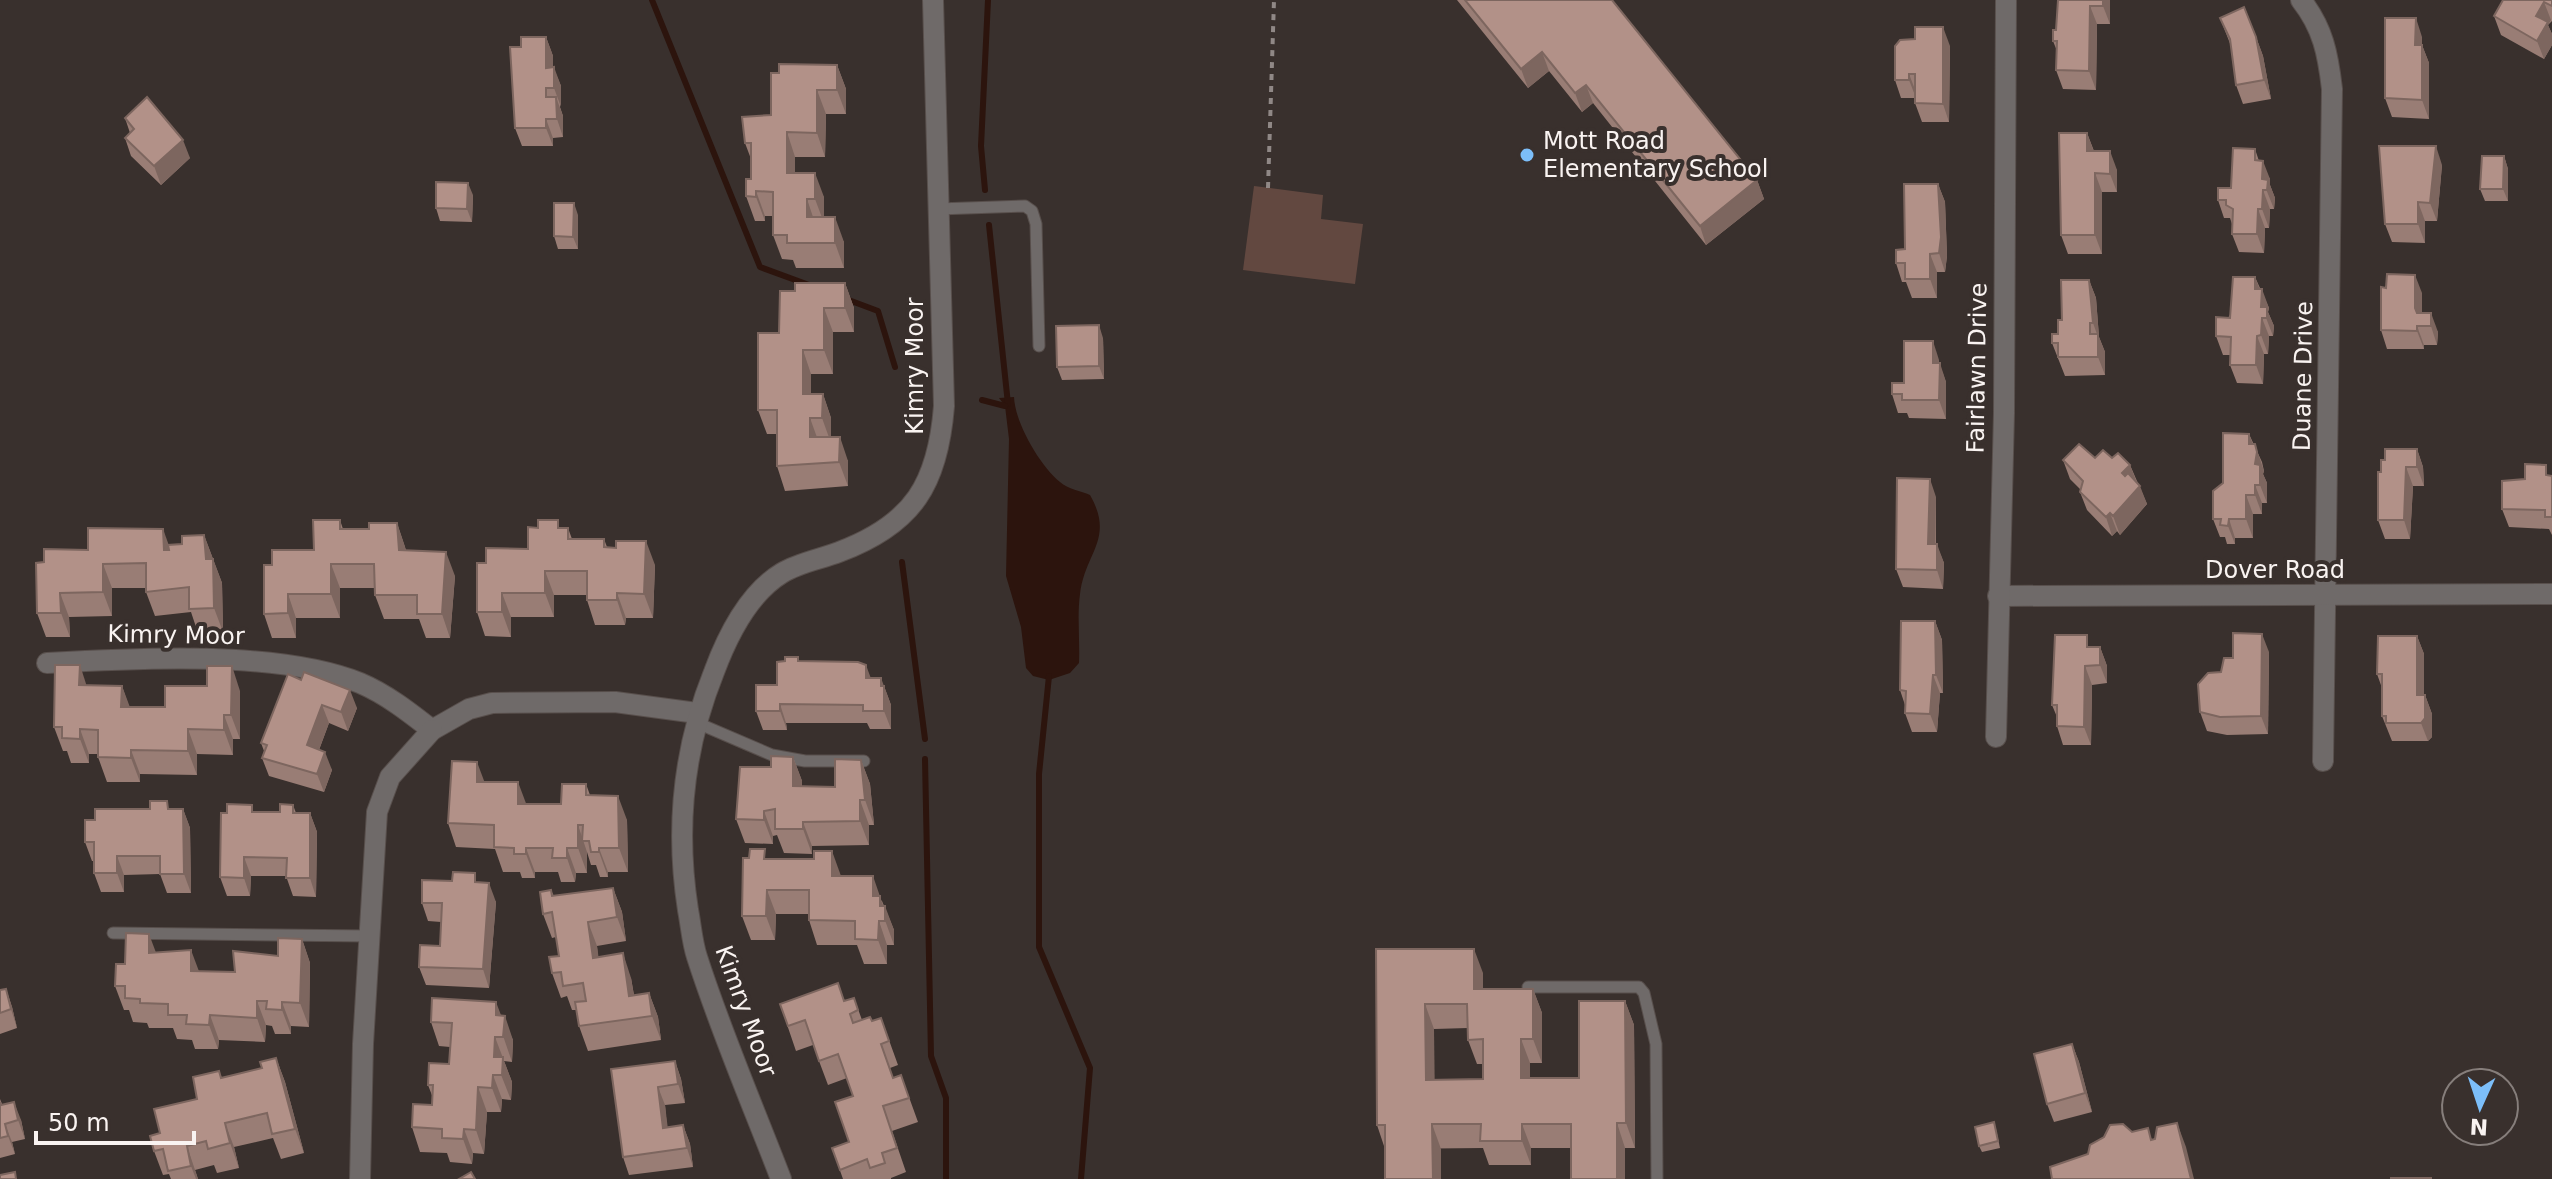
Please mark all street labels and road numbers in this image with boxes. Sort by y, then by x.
street label: Fairlawn Drive [1962,282,1992,454]
street label: Kimry Moor [901,297,929,435]
street label: Duane Drive [2288,301,2318,451]
street label: Dover Road [2205,556,2345,584]
street label: Kimry Moor [107,620,245,650]
street label: Kimry Moor [709,942,783,1080]

